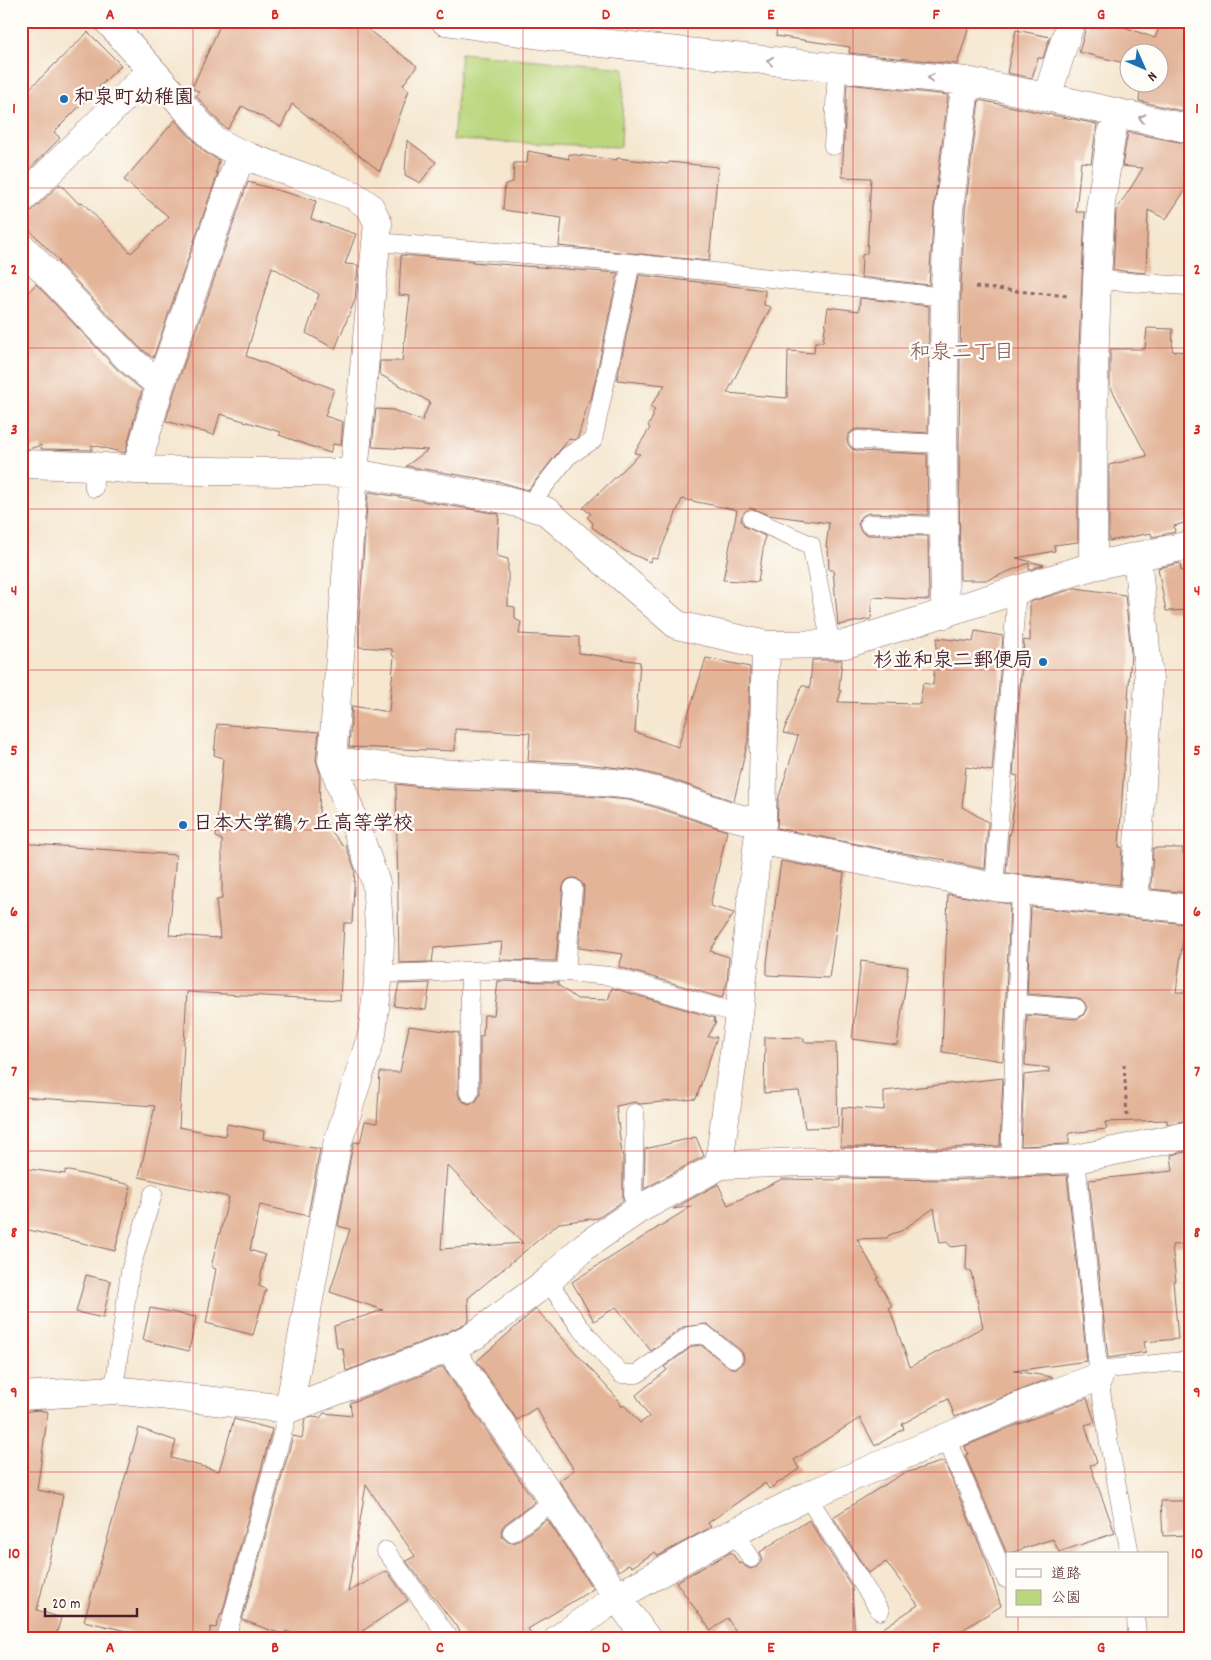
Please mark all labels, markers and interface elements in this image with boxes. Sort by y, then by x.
text: A [106,4,115,27]
text: B [271,4,279,27]
text: C [436,4,444,27]
text: D [602,4,611,27]
text: E [767,4,775,27]
text: F [932,4,940,27]
text: G [1097,4,1105,27]
north arrow [1118,42,1168,92]
one-way arrow [765,56,773,67]
text: N [1142,66,1161,85]
one-way arrow [927,72,935,83]
place label: 和泉町幼稚園 [74,85,194,113]
marker: 和泉町幼稚園 [58,93,70,105]
text: 1 [12,98,16,121]
text: 1 [1195,98,1199,121]
one-way arrow [1138,113,1147,124]
text: 2 [11,259,18,282]
text: 2 [1194,259,1201,282]
district label: 和泉二丁目 [910,339,1015,369]
text: 3 [10,419,18,442]
text: 3 [1193,419,1201,442]
text: 4 [11,580,17,603]
text: 4 [1194,580,1200,603]
place label: 杉並和泉二郵便局 [873,648,1033,676]
marker: 杉並和泉二郵便局 [1037,656,1049,668]
text: 5 [10,740,18,763]
text: 5 [1193,740,1201,763]
place label: 日本大学鶴ヶ丘高等学校 [193,811,413,839]
marker: 日本大学鶴ヶ丘高等学校 [177,819,189,831]
text: 6 [10,901,18,924]
text: 6 [1193,901,1201,924]
text: 7 [11,1061,17,1084]
text: 7 [1194,1061,1200,1084]
text: 8 [11,1222,18,1245]
text: 8 [1194,1222,1201,1245]
text: 9 [10,1382,18,1405]
text: 9 [1193,1382,1201,1405]
text: 10 [8,1543,20,1566]
text: 10 [1191,1543,1203,1566]
legend [1006,1552,1168,1618]
text: 道路 [1051,1564,1081,1586]
scale bar [45,1585,138,1617]
text: 公園 [1051,1588,1081,1610]
text: 20 m [52,1594,80,1616]
text: A [106,1637,115,1660]
text: B [271,1637,279,1660]
text: C [436,1637,444,1660]
text: D [602,1637,611,1660]
text: E [767,1637,775,1660]
text: F [932,1637,940,1660]
text: G [1097,1637,1105,1660]

